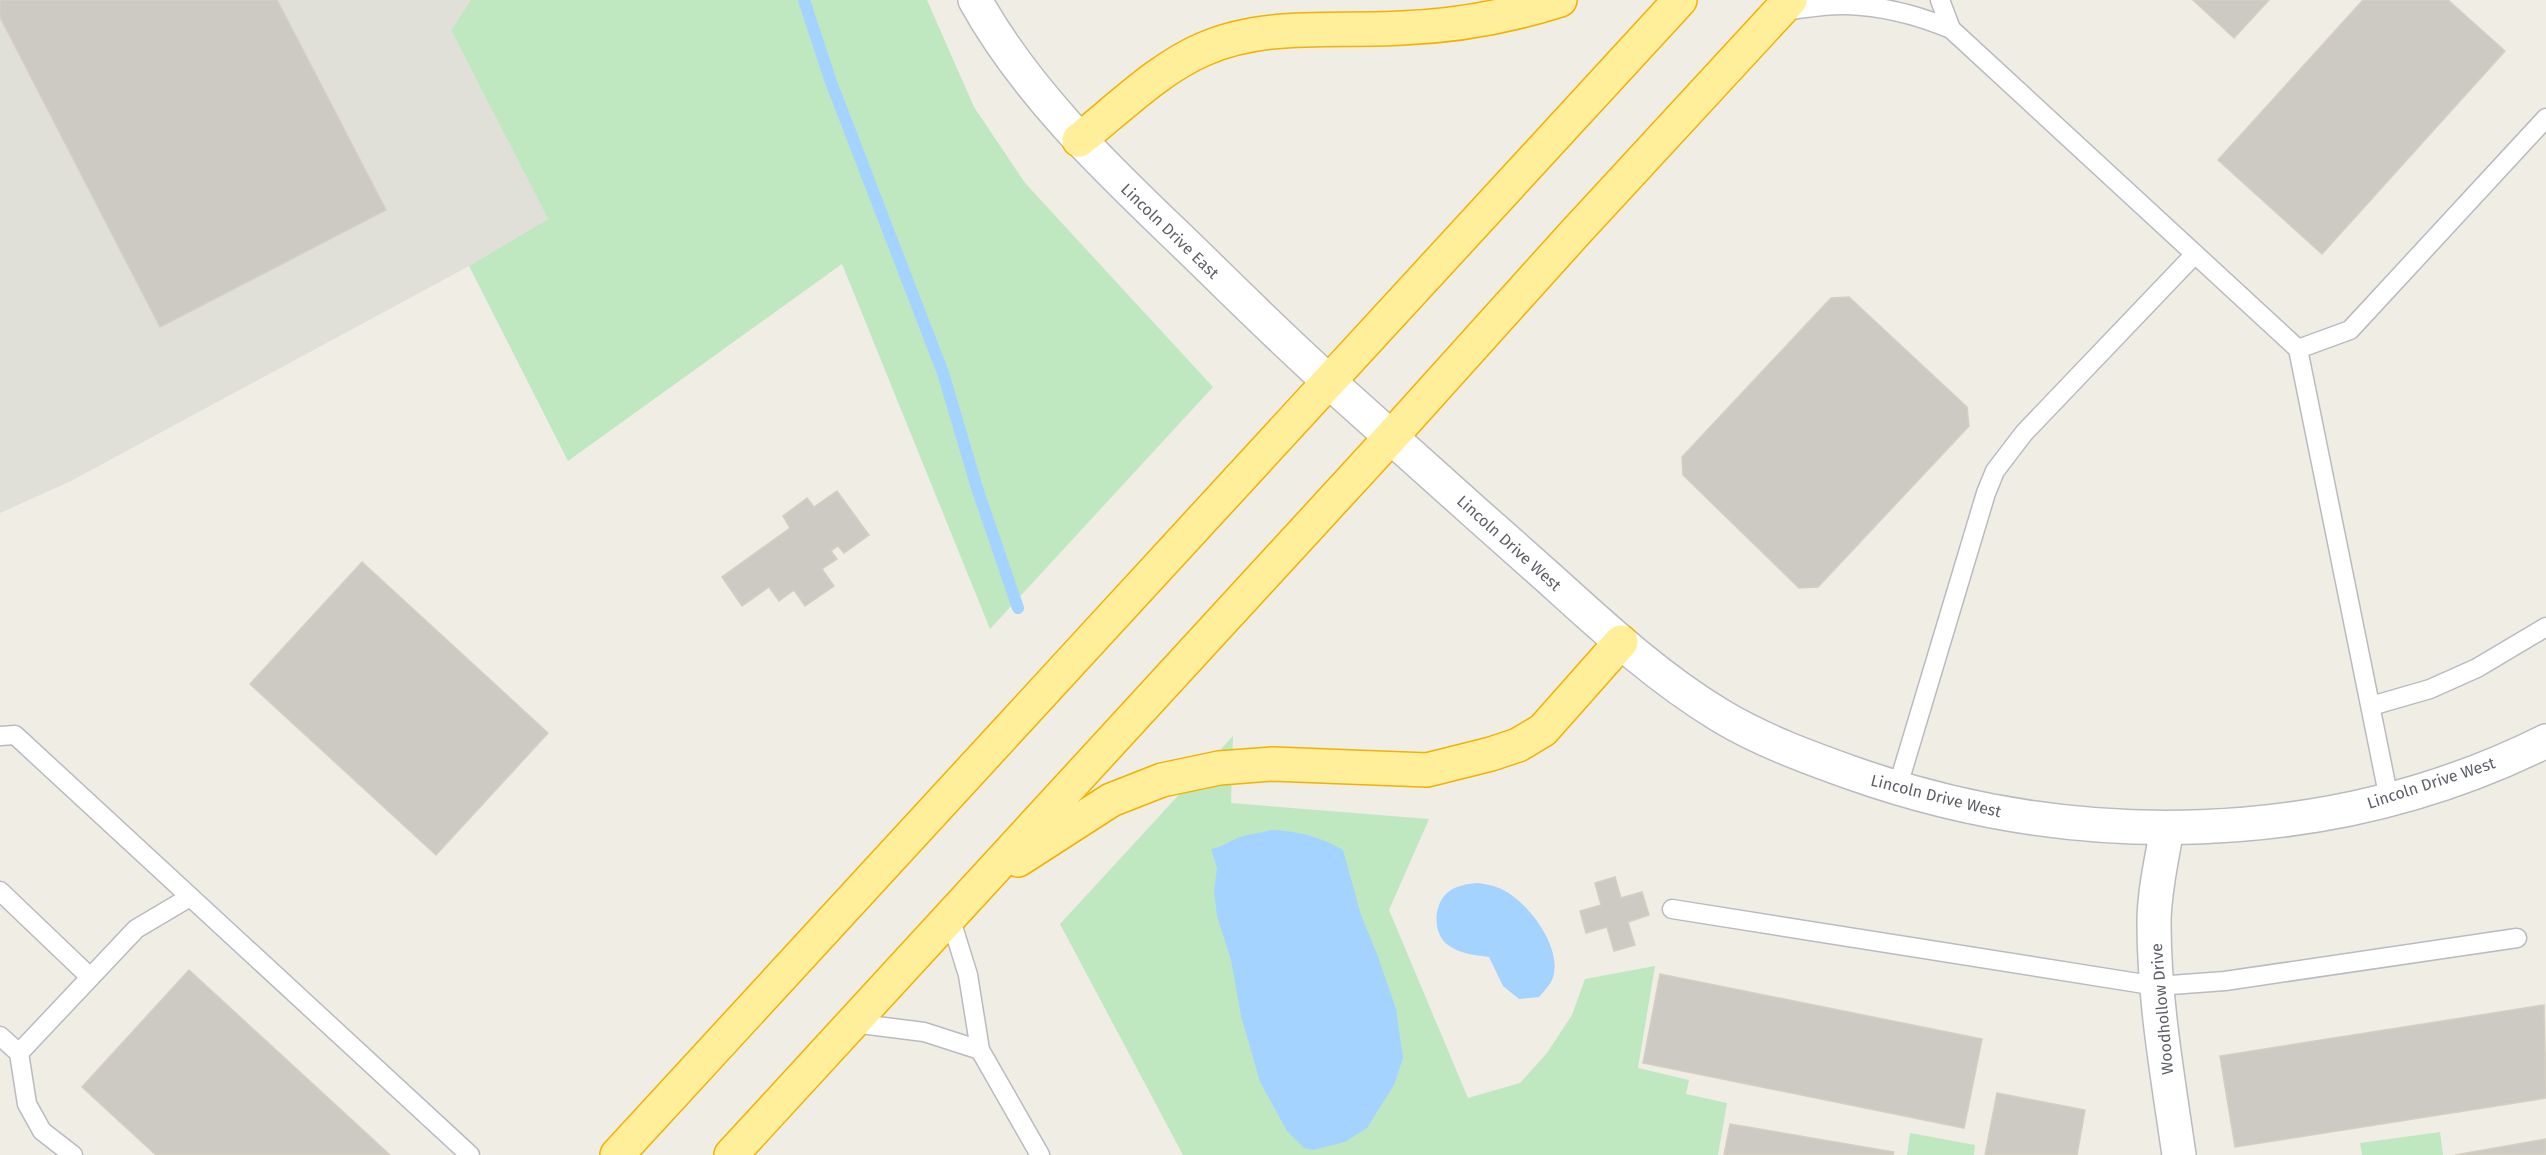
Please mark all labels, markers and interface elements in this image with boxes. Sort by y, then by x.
street label: Lincoln Drive East [1117,179,1223,283]
street label: Lincoln Drive West [1453,491,1565,595]
street label: Lincoln Drive West [2365,753,2498,813]
street label: Lincoln Drive West [1869,771,2003,821]
street label: Woodhollow Drive [2147,942,2177,1076]

